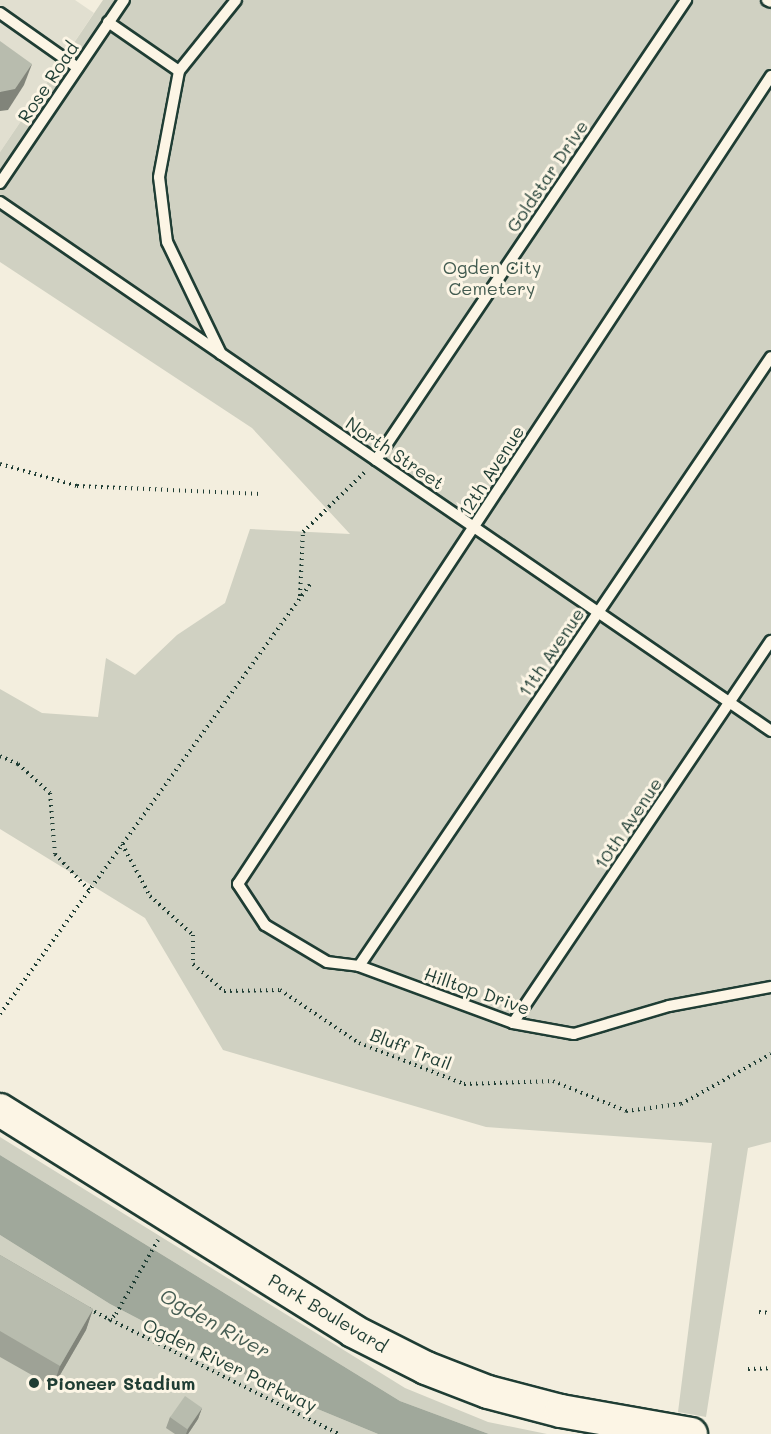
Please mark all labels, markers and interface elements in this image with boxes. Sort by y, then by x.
street label: Rose Road [13,38,83,126]
street label: Goldstar Drive [502,116,592,236]
park label: Ogden City Cemetery [443,257,541,300]
street label: North Street [342,412,448,494]
street label: 12th Avenue [454,421,528,521]
street label: 11th Avenue [513,604,589,700]
street label: 10th Avenue [590,773,666,873]
street label: Hilltop Drive [421,963,533,1019]
street label: Bluff Trail [367,1024,455,1074]
street label: Park Boulevard [265,1269,391,1357]
water label: Ogden River [156,1283,274,1363]
street label: Ogden River Parkway [139,1313,321,1417]
place label: Pioneer Stadium [46,1372,195,1394]
marker: Pioneer Stadium [27,1376,41,1390]

